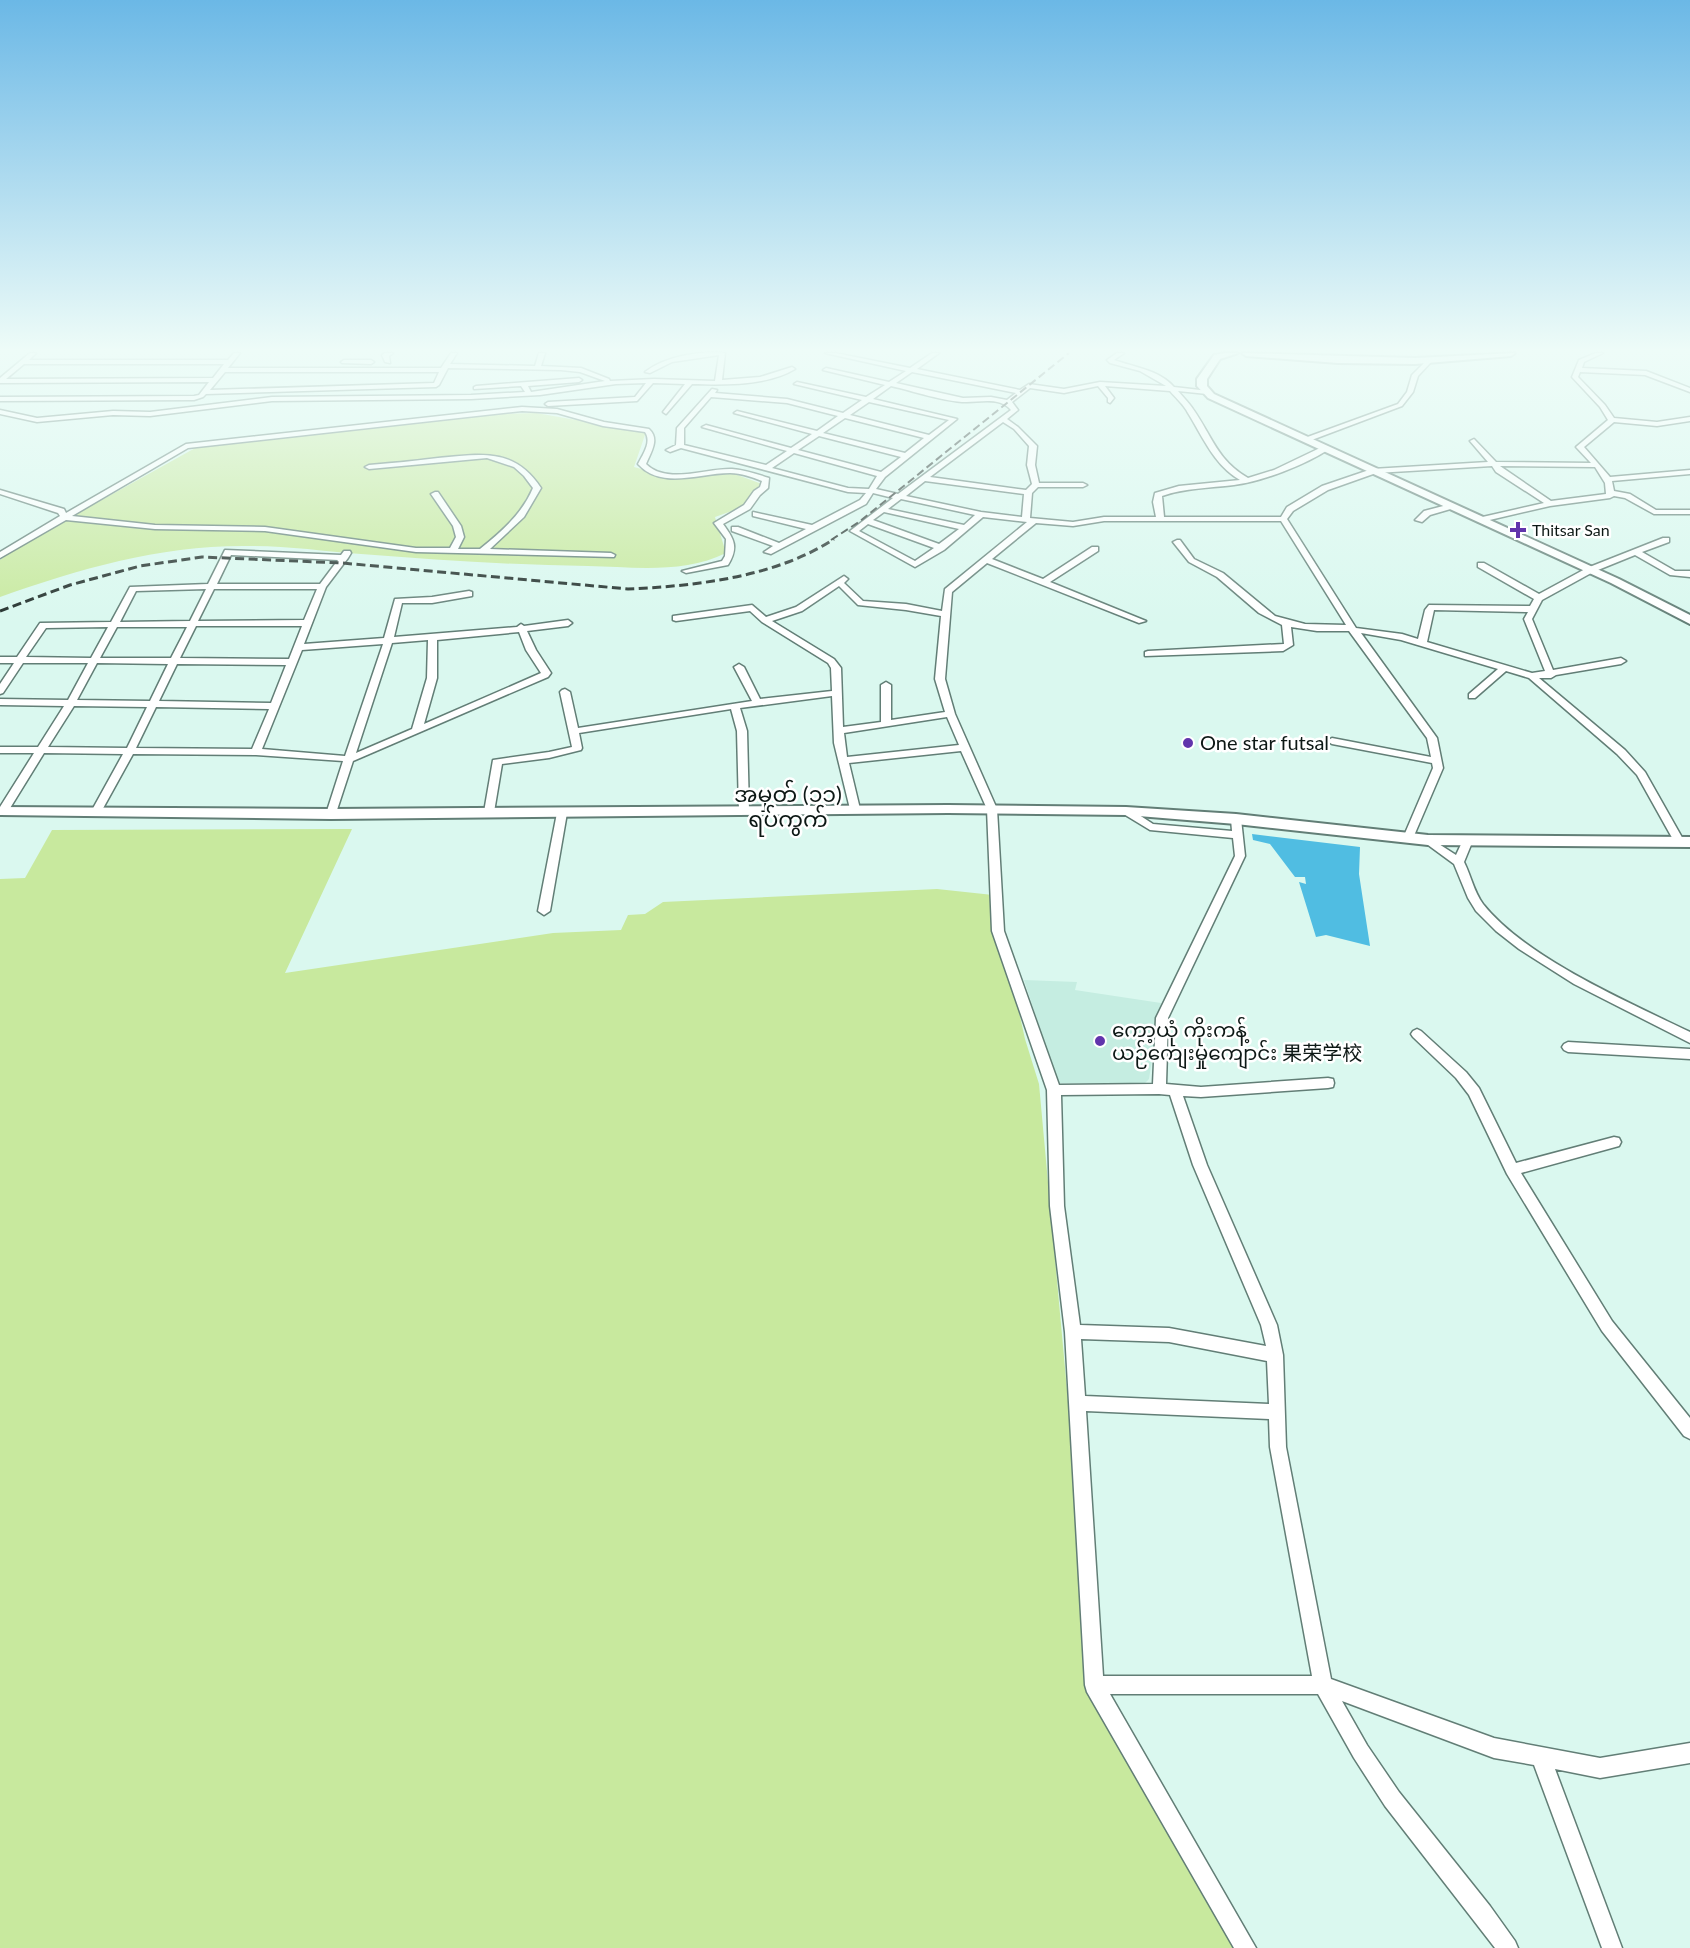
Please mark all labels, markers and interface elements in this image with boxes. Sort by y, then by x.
place label: Thitsar San [1532,520,1610,539]
marker: Thitsar San [1509,521,1527,539]
place label: One star futsal [1200,730,1329,754]
marker: One star futsal [1181,736,1195,750]
district label: အမှတ် (၁၁) ရပ်ကွက် [734,779,842,837]
place label: ကော့ယုံ ကိုးကန့် ယဉ်ကျေးမှုကျောင်း 果荣学校 [1112,1016,1362,1069]
marker: ကော့ယုံ ကိုးကန့် ယဉ်ကျေးမှုကျောင်း 果荣学校 [1093,1034,1107,1048]

